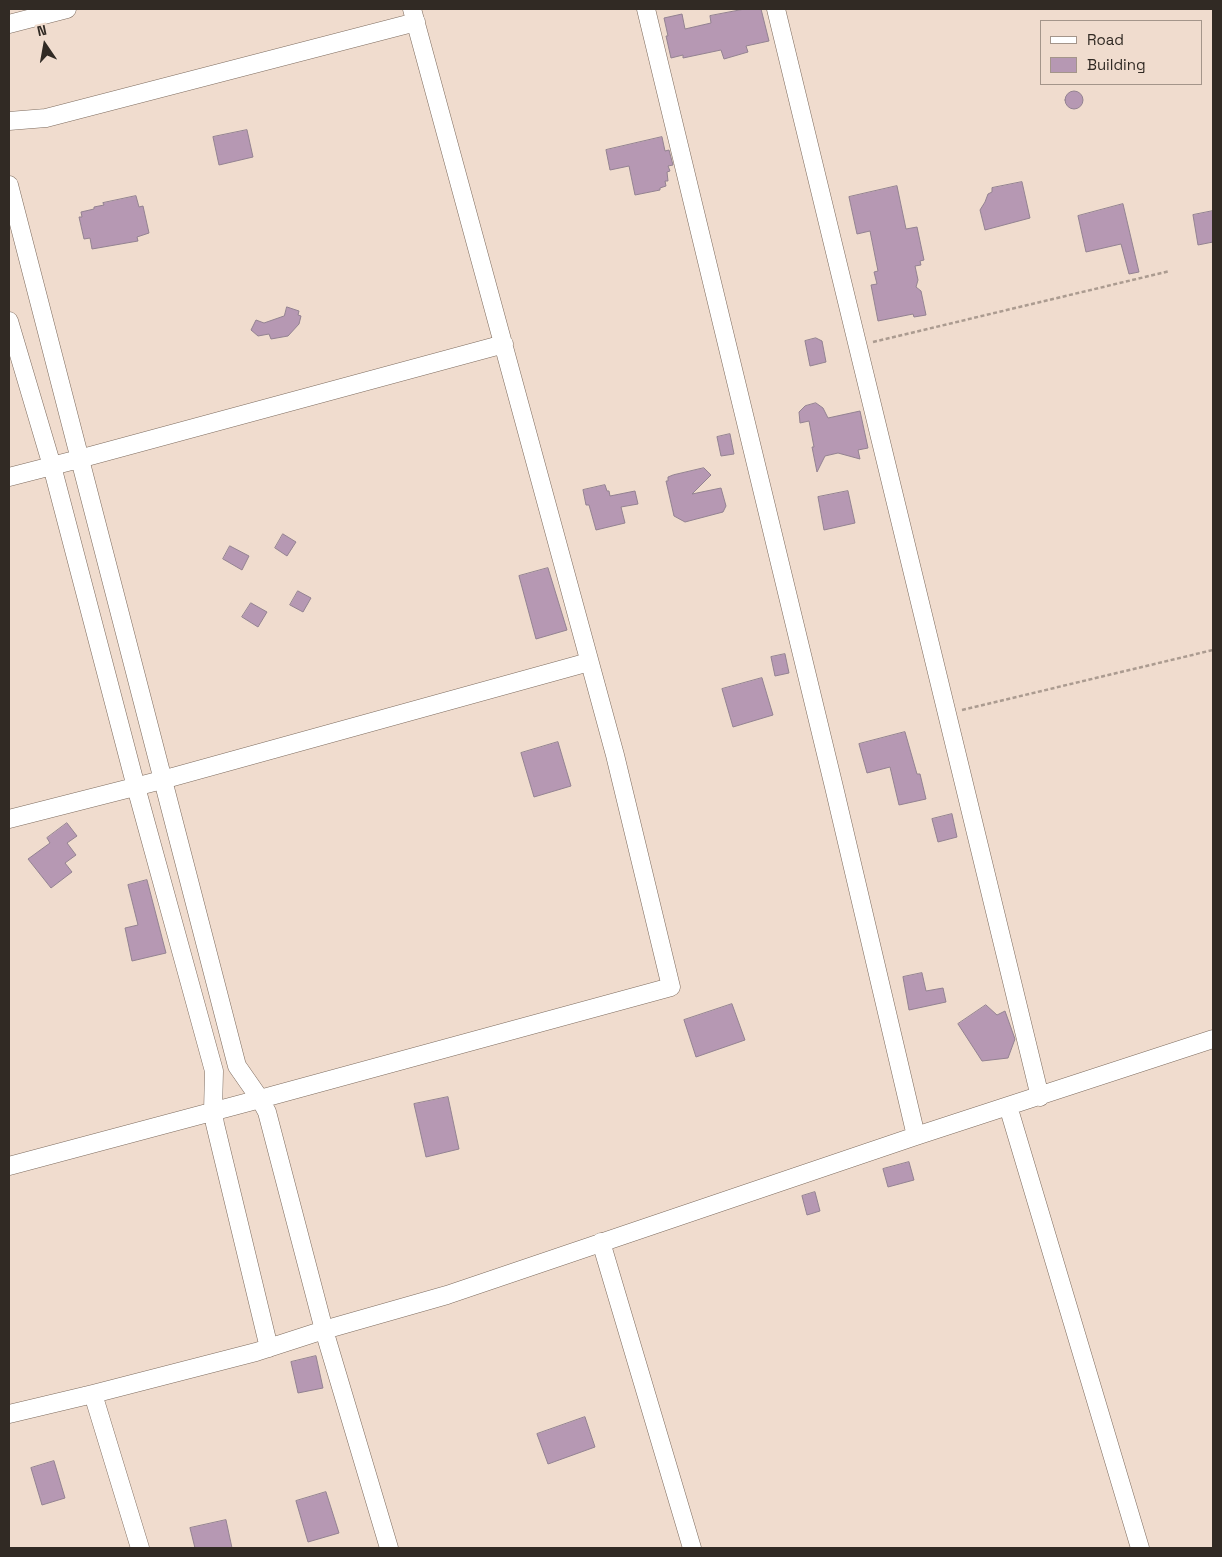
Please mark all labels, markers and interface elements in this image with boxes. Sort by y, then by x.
north arrow [20,20,70,70]
legend [1040,20,1202,85]
text: N [35,21,48,40]
text: Road [1087,30,1124,49]
text: Building [1087,55,1146,74]

